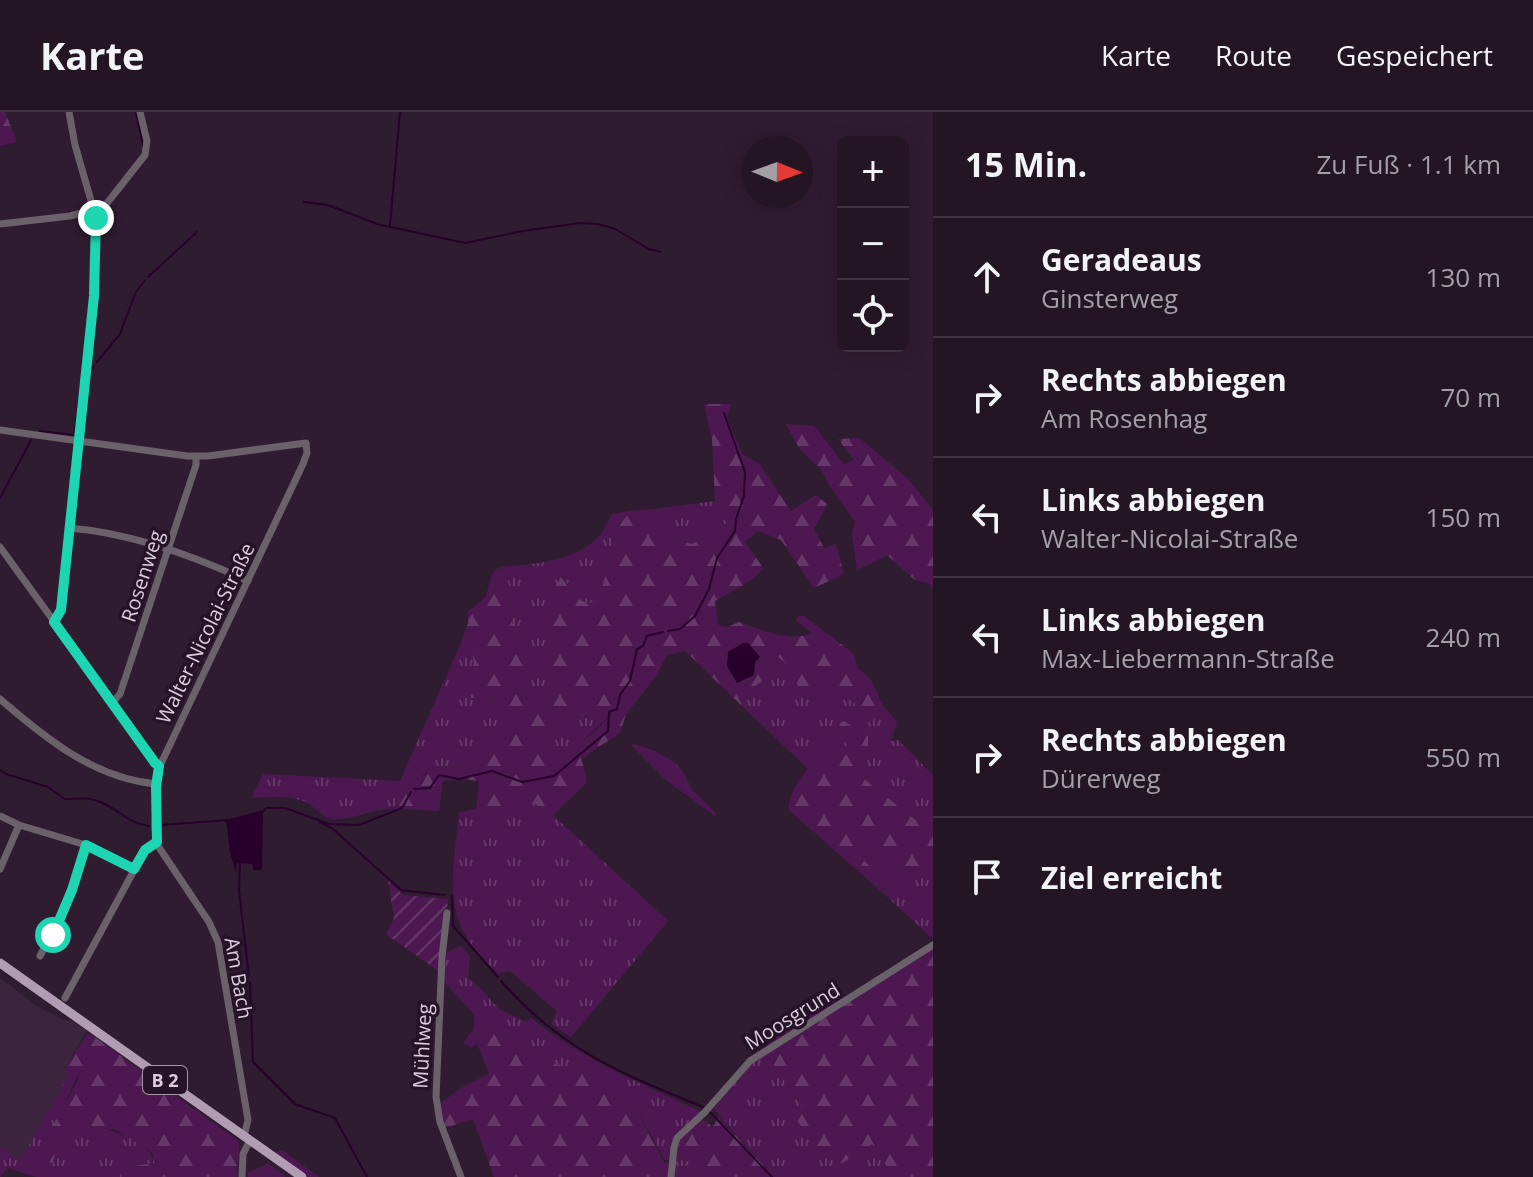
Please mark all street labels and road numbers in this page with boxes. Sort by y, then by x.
street label: Rosenweg [114,527,170,625]
street label: Walter-Nicolai-Straße [149,538,261,728]
street label: Am Bach [219,935,259,1021]
street label: Moosgrund [739,976,845,1056]
street label: Mühlweg [406,1003,438,1089]
road number: B 2 [143,1066,187,1094]

